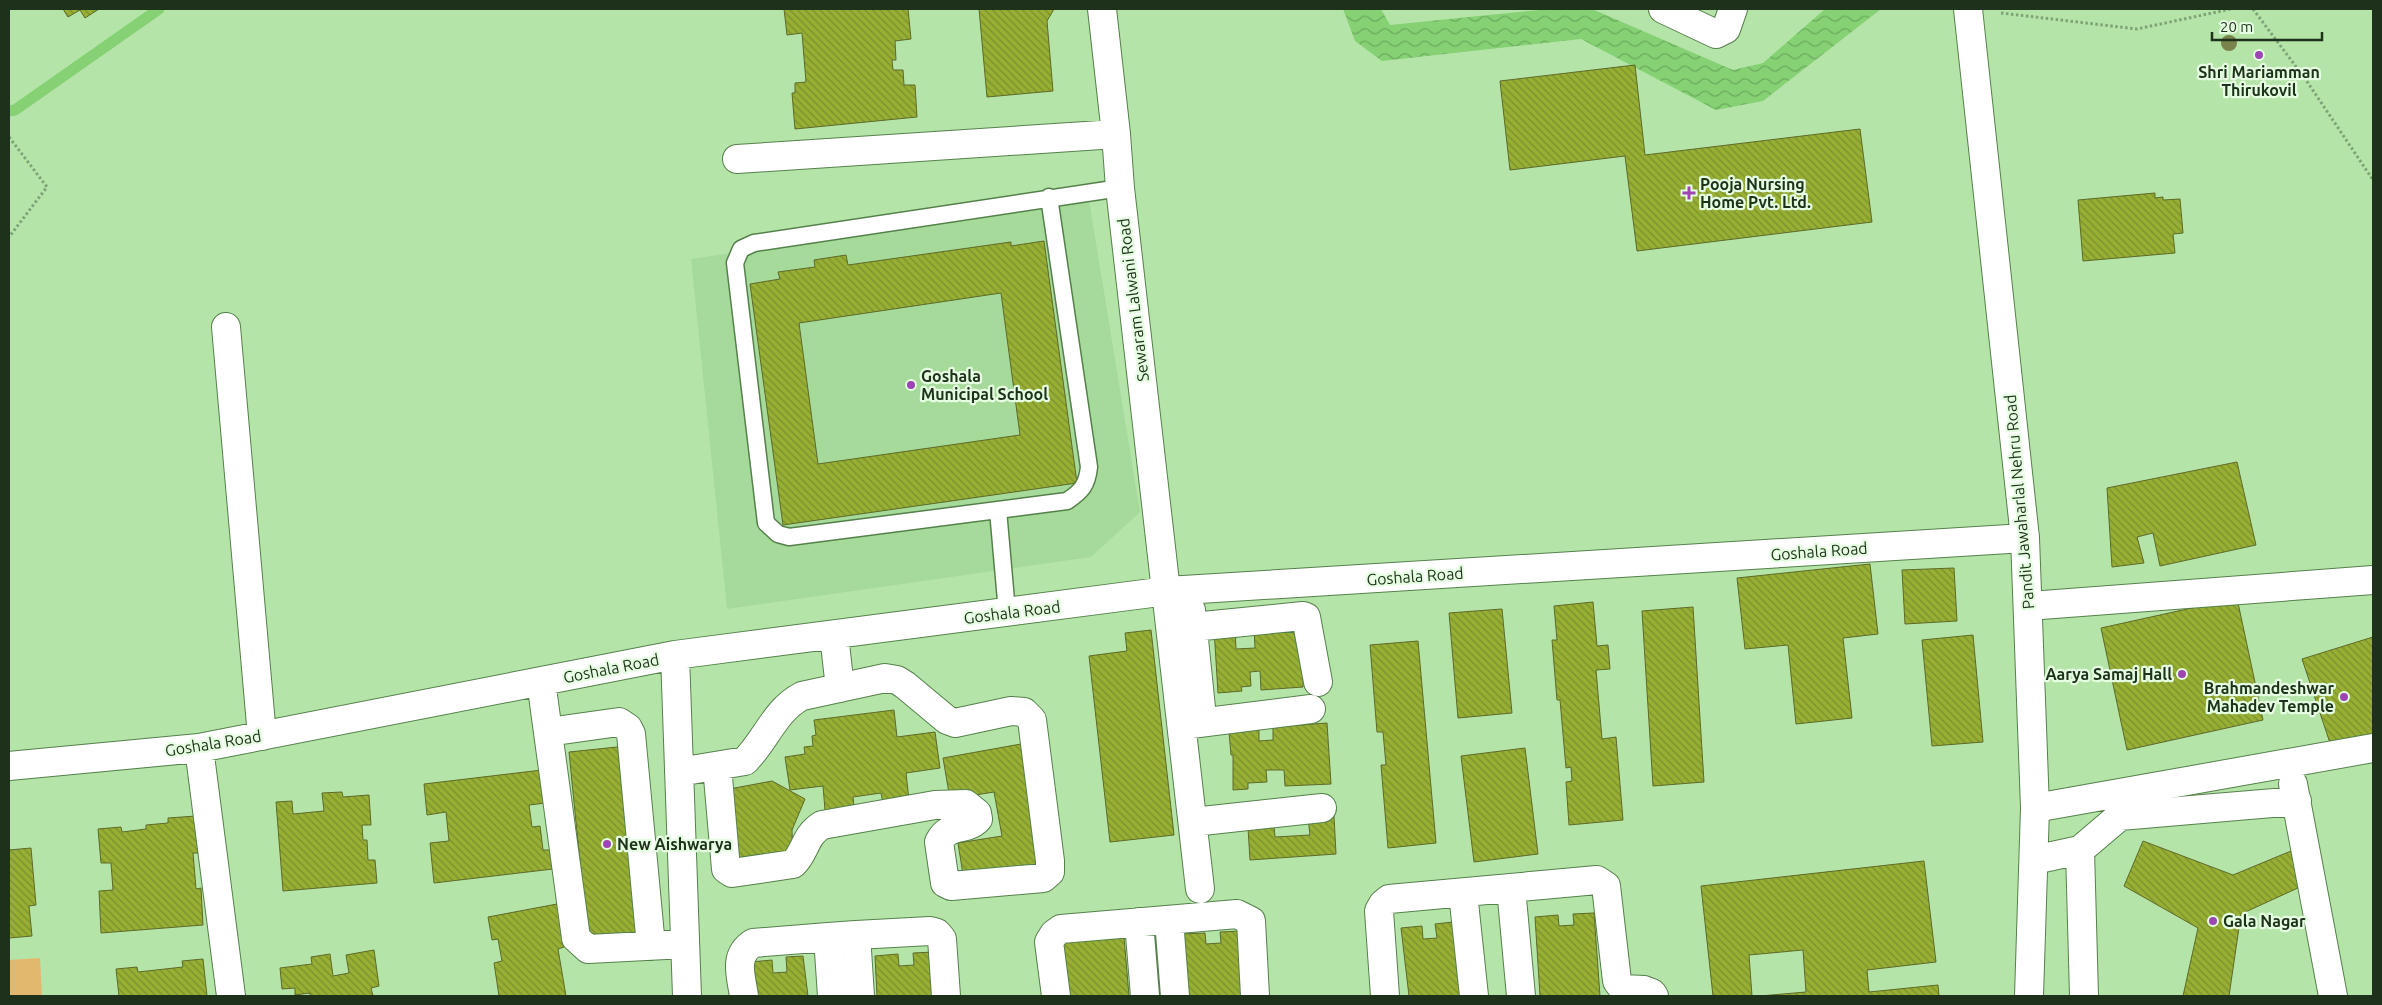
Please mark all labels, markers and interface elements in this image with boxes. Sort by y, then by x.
scale bar [2212,10,2322,42]
text: 20 m [2220,18,2253,35]
marker: Shri Mariamman Thirukovil [2253,49,2265,61]
place label: Shri Mariamman Thirukovil [2198,63,2320,99]
place label: Pooja Nursing Home Pvt. Ltd. [1700,175,1811,211]
marker: Pooja Nursing Home Pvt. Ltd. [1682,186,1696,200]
street label: Sewaram Lalwani Road [1114,217,1152,383]
place label: Goshala Municipal School [921,367,1048,403]
marker: Goshala Municipal School [905,379,917,391]
street label: Pandit Jawaharlal Nehru Road [2001,394,2037,610]
street label: Goshala Road [1770,539,1868,563]
street label: Goshala Road [1366,564,1464,588]
street label: Goshala Road [963,597,1061,627]
street label: Goshala Road [562,650,660,686]
place label: Aarya Samaj Hall [2045,665,2172,683]
marker: Aarya Samaj Hall [2176,668,2188,680]
place label: Brahmandeshwar Mahadev Temple [2204,679,2334,715]
marker: Brahmandeshwar Mahadev Temple [2338,691,2350,703]
street label: Goshala Road [164,727,262,759]
place label: New Aishwarya [617,835,732,853]
marker: New Aishwarya [601,838,613,850]
place label: Gala Nagar [2223,912,2306,930]
marker: Gala Nagar [2207,915,2219,927]

